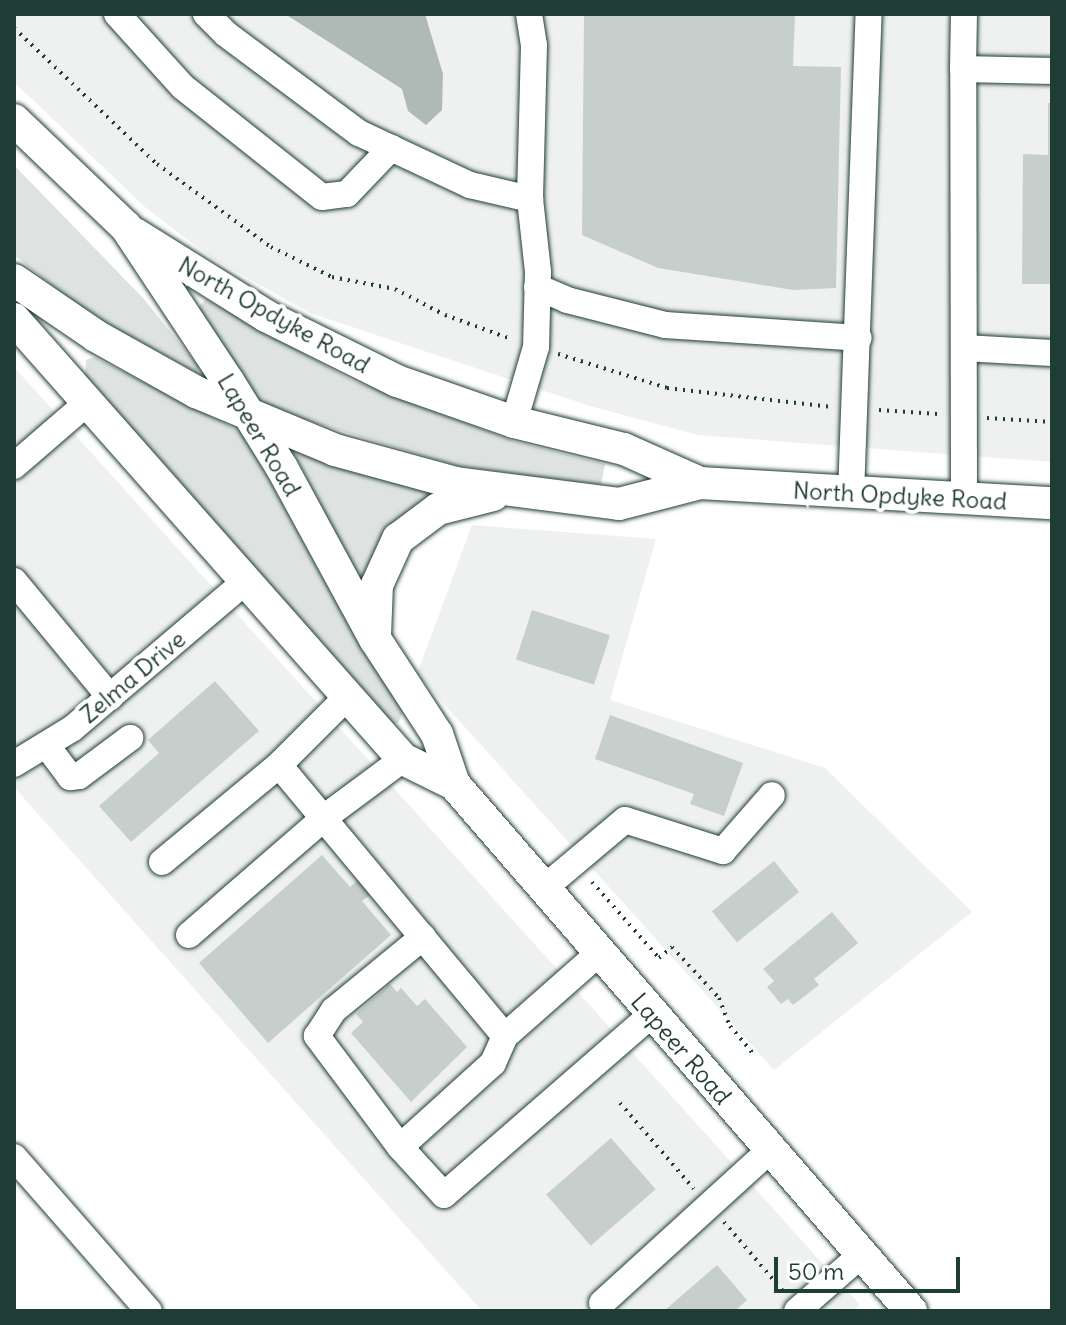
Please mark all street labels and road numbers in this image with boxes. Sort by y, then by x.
street label: North Opdyke Road [173,250,375,380]
street label: Lapeer Road [211,368,307,502]
street label: North Opdyke Road [792,476,1008,516]
street label: Zelma Drive [75,625,191,729]
street label: Lapeer Road [625,988,737,1110]

